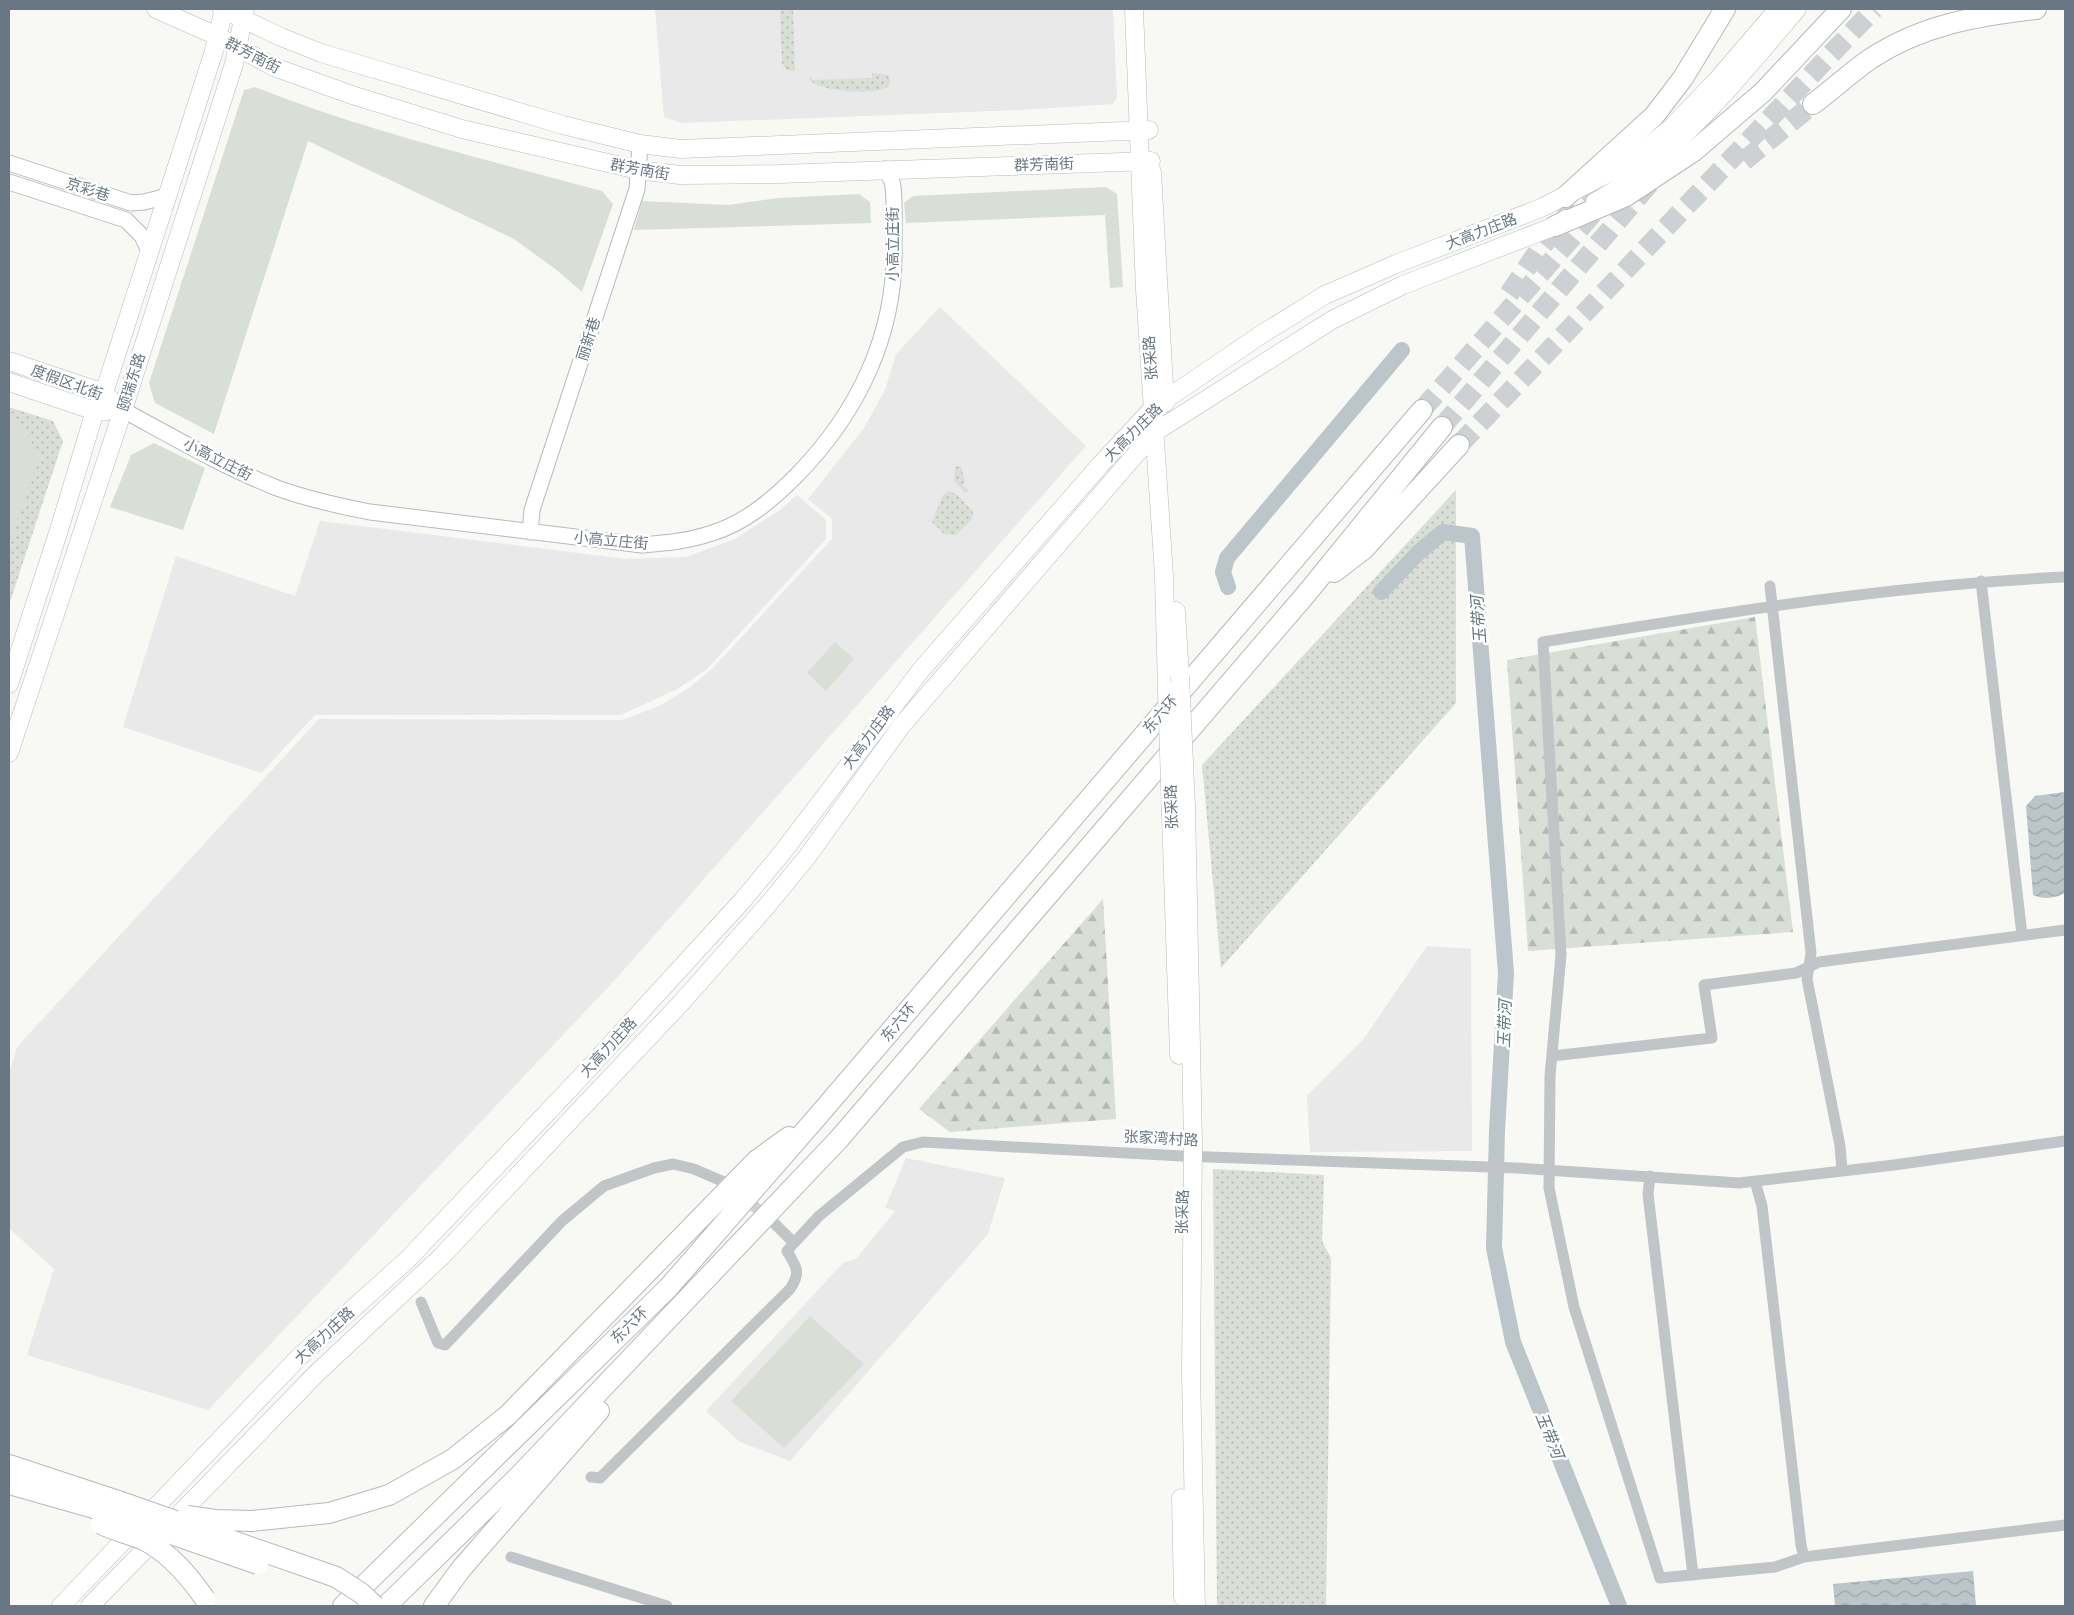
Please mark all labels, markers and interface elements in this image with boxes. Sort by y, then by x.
street label: 群芳南街 [221,32,285,78]
street label: 群芳南街 [1014,152,1074,176]
street label: 群芳南街 [609,153,671,185]
street label: 京彩巷 [63,172,113,206]
street label: 小高立庄街 [882,206,903,282]
street label: 大高力庄路 [1442,208,1520,254]
street label: 丽新巷 [571,314,605,364]
street label: 张采路 [1138,335,1162,381]
street label: 颐瑞东路 [112,350,150,414]
street label: 度假区北街 [28,359,106,405]
street label: 大高力庄路 [1099,398,1167,466]
street label: 小高立庄街 [180,433,256,485]
street label: 小高立庄街 [573,526,649,554]
water label: 玉带河 [1465,592,1491,645]
street label: 东六环 [1137,690,1183,738]
street label: 大高力庄路 [837,701,899,773]
street label: 张采路 [1160,784,1182,830]
water label: 玉带河 [1492,997,1516,1048]
street label: 东六环 [875,998,921,1046]
street label: 大高力庄路 [575,1012,641,1082]
street label: 张家湾村路 [1123,1126,1199,1150]
street label: 张采路 [1171,1189,1193,1235]
street label: 大高力庄路 [289,1302,359,1368]
street label: 东六环 [606,1302,652,1348]
water label: 玉带河 [1531,1409,1570,1464]

